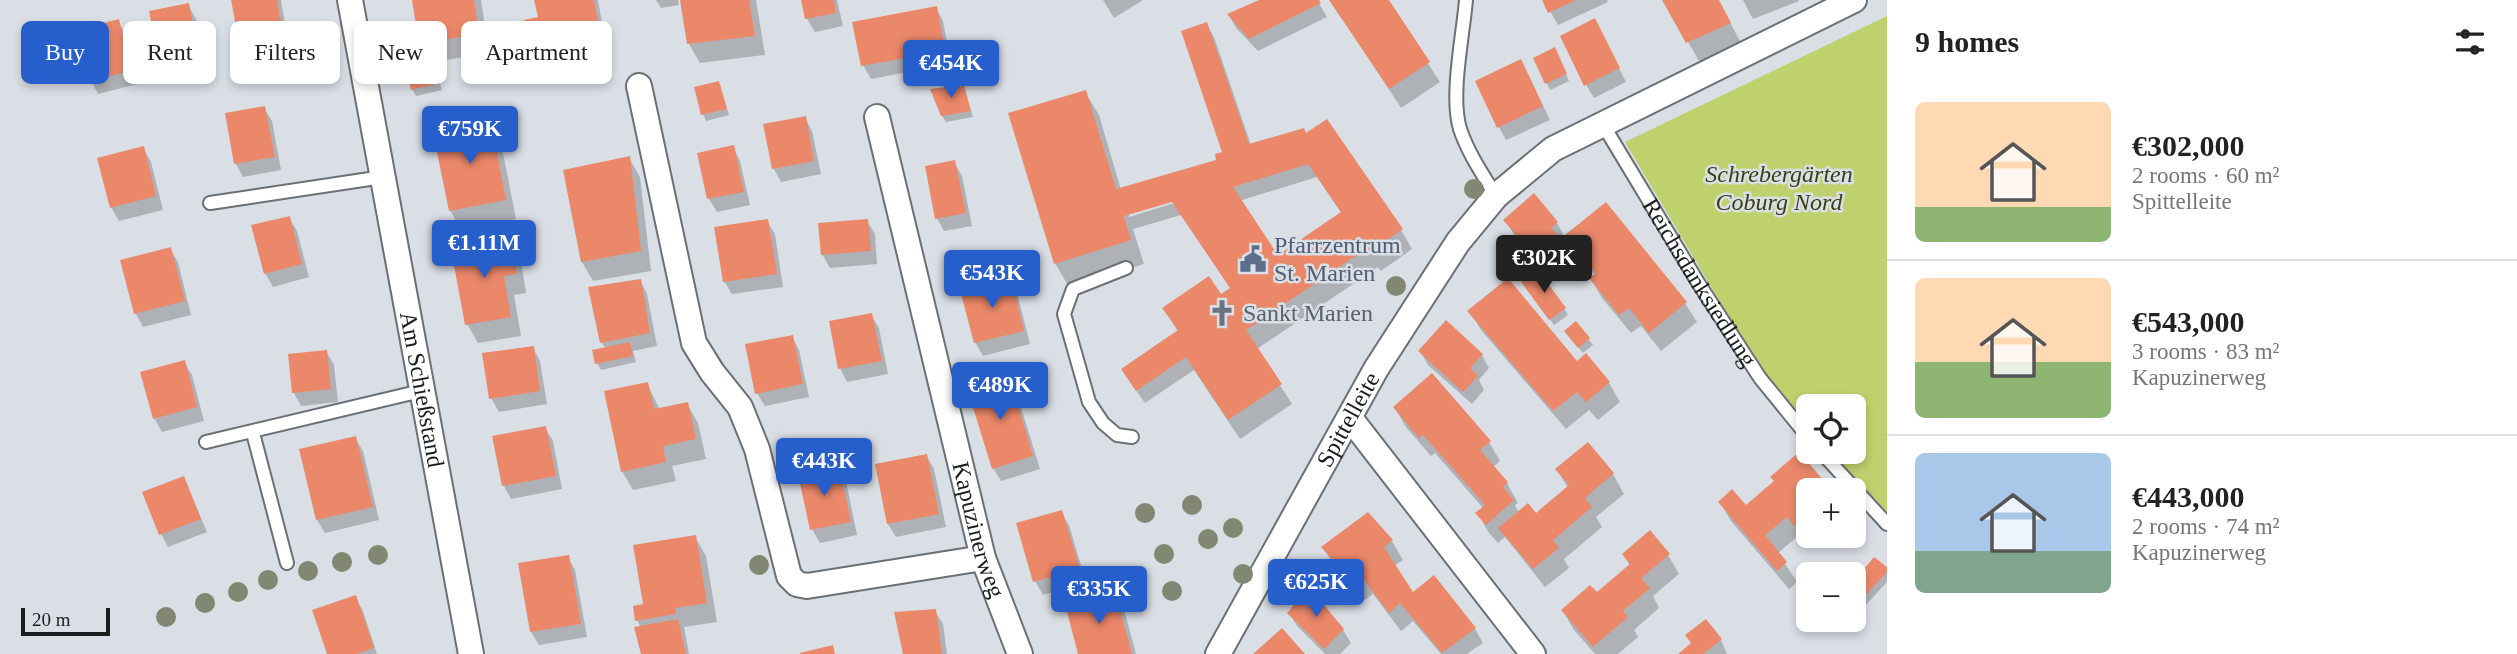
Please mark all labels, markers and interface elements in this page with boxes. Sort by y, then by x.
chip: Buy [21,21,109,84]
chip: Rent [123,21,216,84]
chip: Filters [230,21,340,84]
chip: New [354,21,447,84]
chip: Apartment [461,21,612,84]
icon: filters [2451,23,2489,61]
text: 9 homes [1915,25,2019,58]
pin: €454K [902,41,1000,100]
text: €454K [919,50,983,75]
pin: €759K [421,106,519,166]
text: €759K [438,116,502,141]
text: €302,000 [2132,129,2245,162]
icon: home [1971,130,2055,214]
park label: Schrebergärten Coburg Nord [1705,161,1853,215]
text: 2 rooms · 60 m² [2132,163,2279,188]
text: Spittelleite [2132,189,2232,214]
street label: Reichsdanksiedlung [1637,194,1762,371]
pin: €1.11M [427,220,541,280]
text: €1.11M [448,230,520,255]
place label: Pfarrzentrum St. Marien [1274,232,1401,286]
pin: €302K [1495,236,1593,295]
public building icon: Pfarrzentrum St. Marien [1238,244,1268,274]
text: €302K [1512,245,1576,270]
pin: €543K [943,250,1041,310]
text: €543K [960,260,1024,285]
church icon: Sankt Marien [1207,298,1237,328]
place label: Sankt Marien [1243,300,1373,326]
text: €543,000 [2132,305,2245,338]
icon: home [1971,306,2055,390]
street label: Am Schießstand [395,309,449,469]
text: 3 rooms · 83 m² [2132,339,2279,364]
pin: €489K [951,362,1049,422]
text: Kapuzinerweg [2132,365,2266,390]
street label: Spittelleite [1311,368,1385,471]
text: €489K [968,372,1032,397]
map controls [1796,394,1866,632]
button: locate [1796,394,1866,464]
pin: €443K [775,438,873,498]
text: €443K [792,448,856,473]
street label: Kapuzinerweg [947,459,1010,601]
button: + [1796,478,1866,548]
text: €443,000 [2132,480,2245,513]
icon: home [1971,481,2055,565]
text: 2 rooms · 74 m² [2132,514,2279,539]
text: Kapuzinerweg [2132,540,2266,565]
pin: €625K [1267,560,1365,619]
button: − [1796,562,1866,632]
pin: €335K [1050,566,1148,626]
text: €625K [1284,569,1348,594]
text: €335K [1067,576,1131,601]
scale bar [21,605,110,637]
text: 20 m [32,609,71,630]

